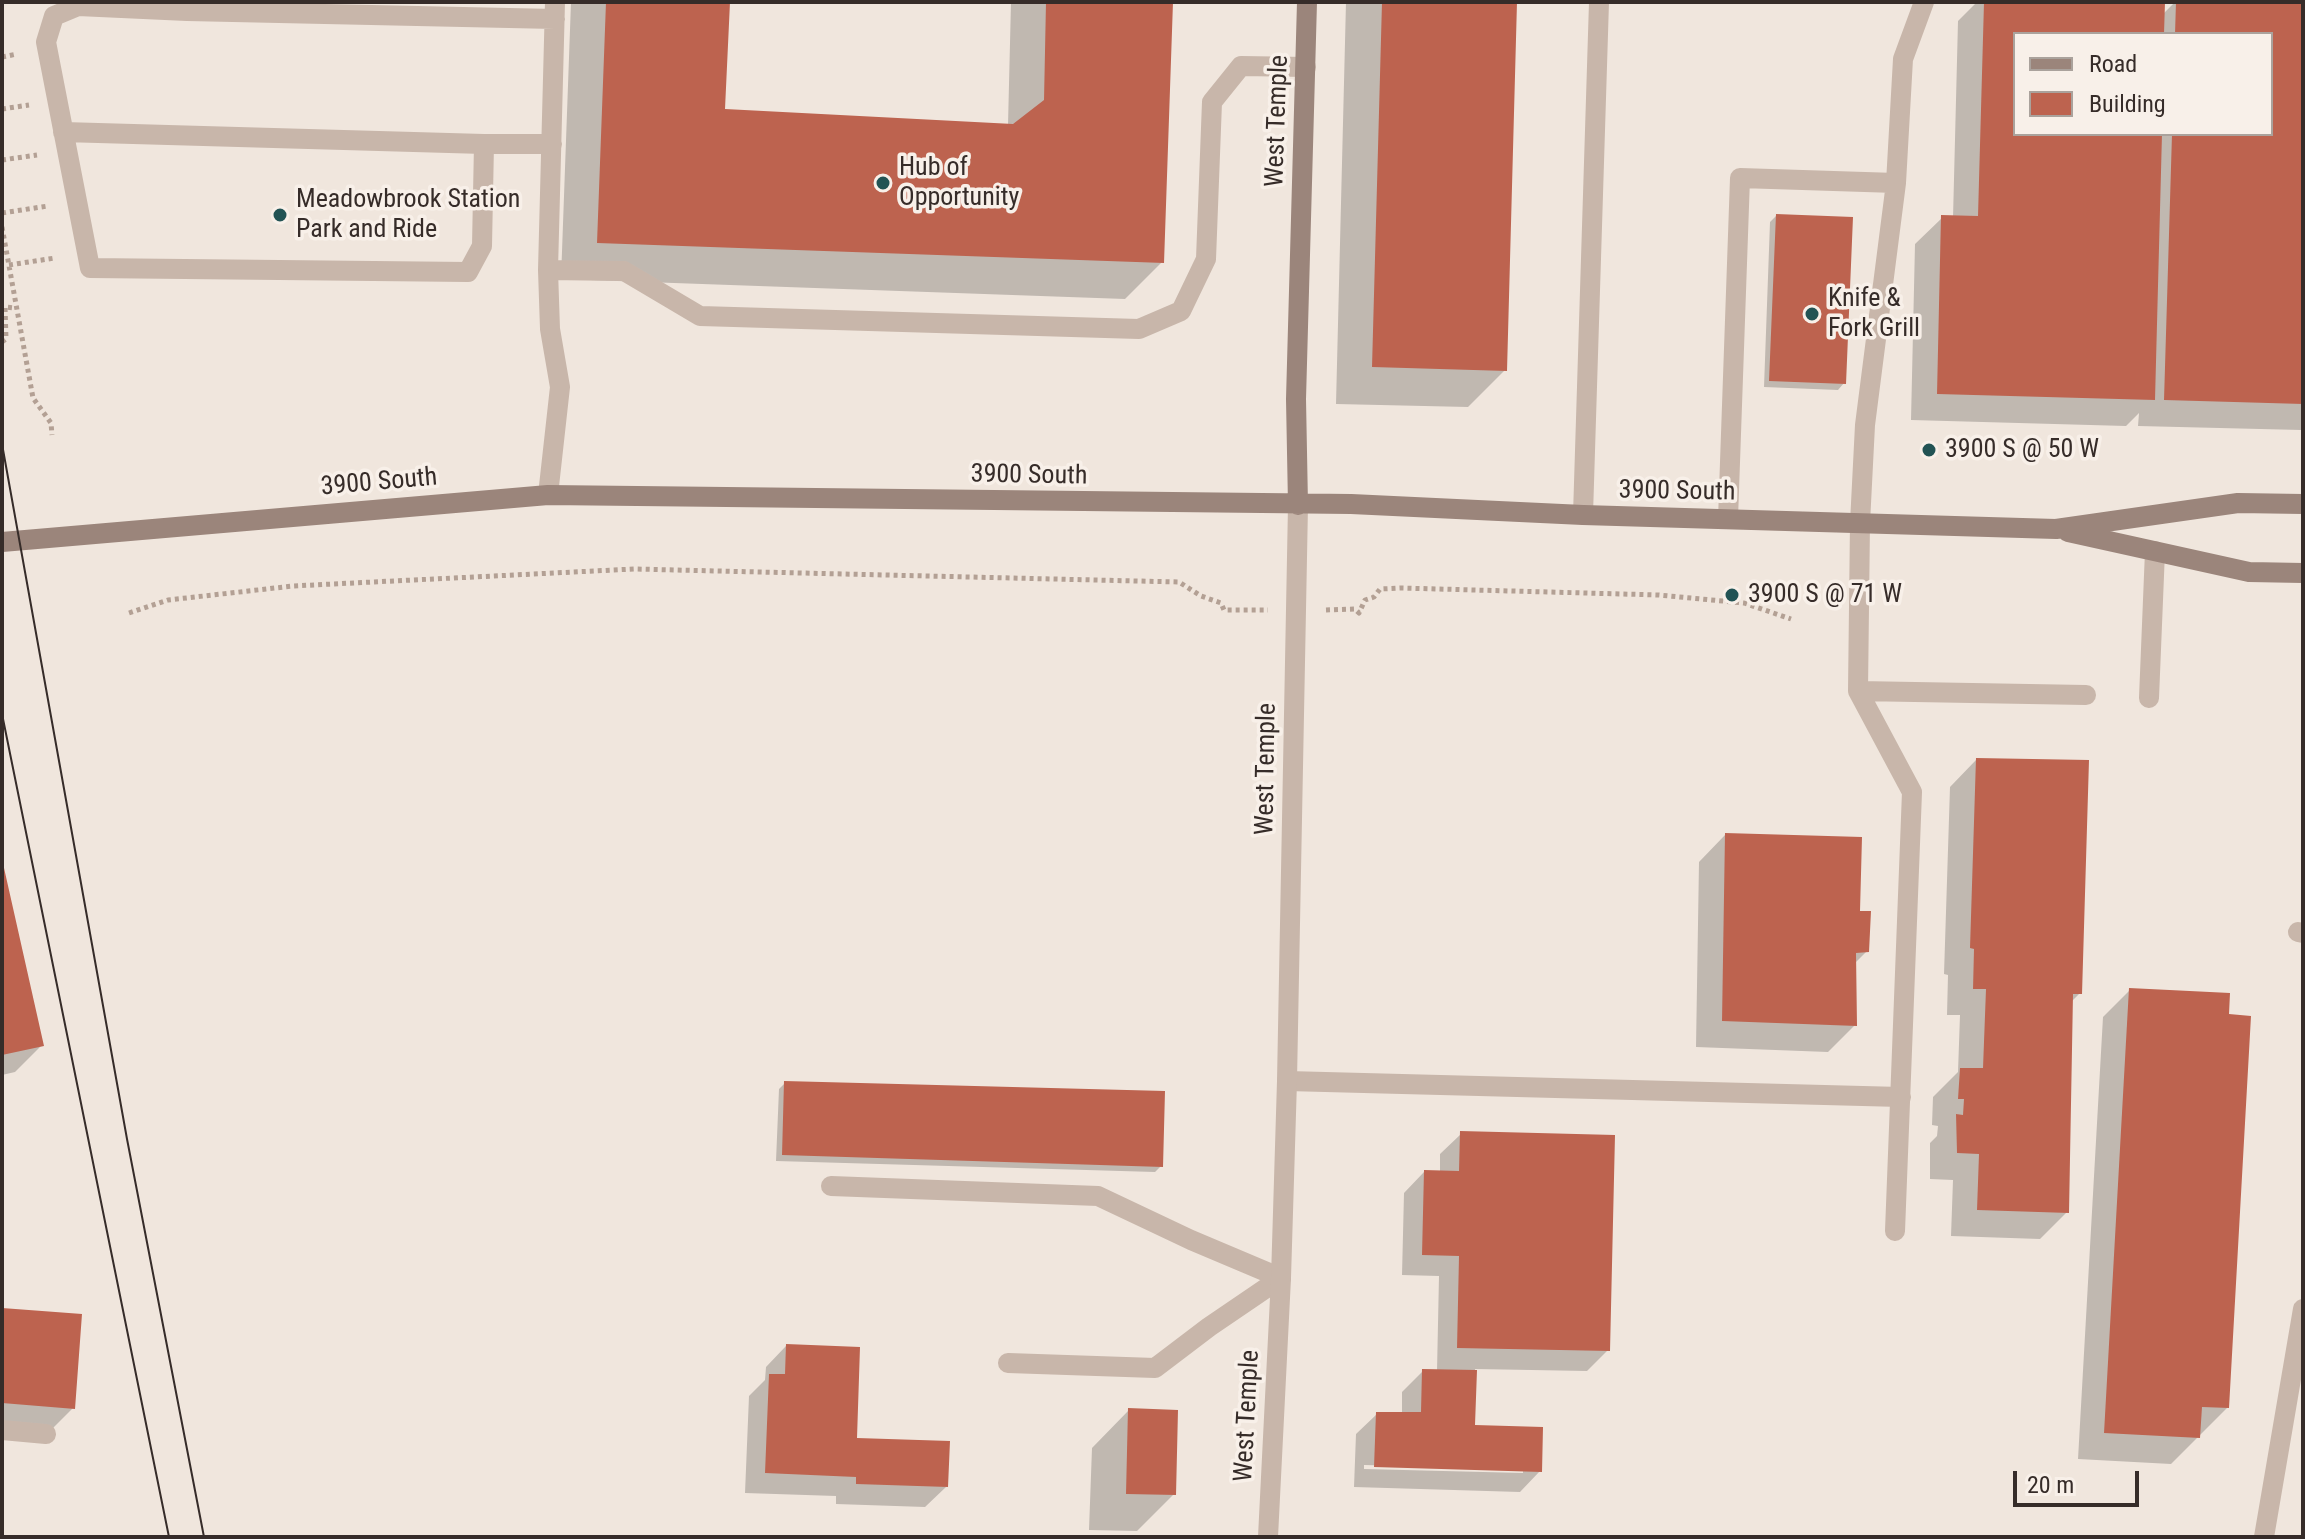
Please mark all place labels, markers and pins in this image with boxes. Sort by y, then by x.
place label: Hub of Opportunity [899,152,1019,214]
marker: Hub of Opportunity [874,174,892,192]
place label: Meadowbrook Station Park and Ride [296,184,520,246]
marker: Meadowbrook Station Park and Ride [271,206,289,224]
place label: Knife & Fork Grill [1828,283,1920,344]
marker: Knife & Fork Grill [1803,305,1821,323]
place label: 3900 S @ 50 W [1945,434,2099,466]
marker: 3900 S @ 50 W [1920,441,1938,459]
place label: 3900 S @ 71 W [1748,579,1902,611]
marker: 3900 S @ 71 W [1723,586,1741,604]

